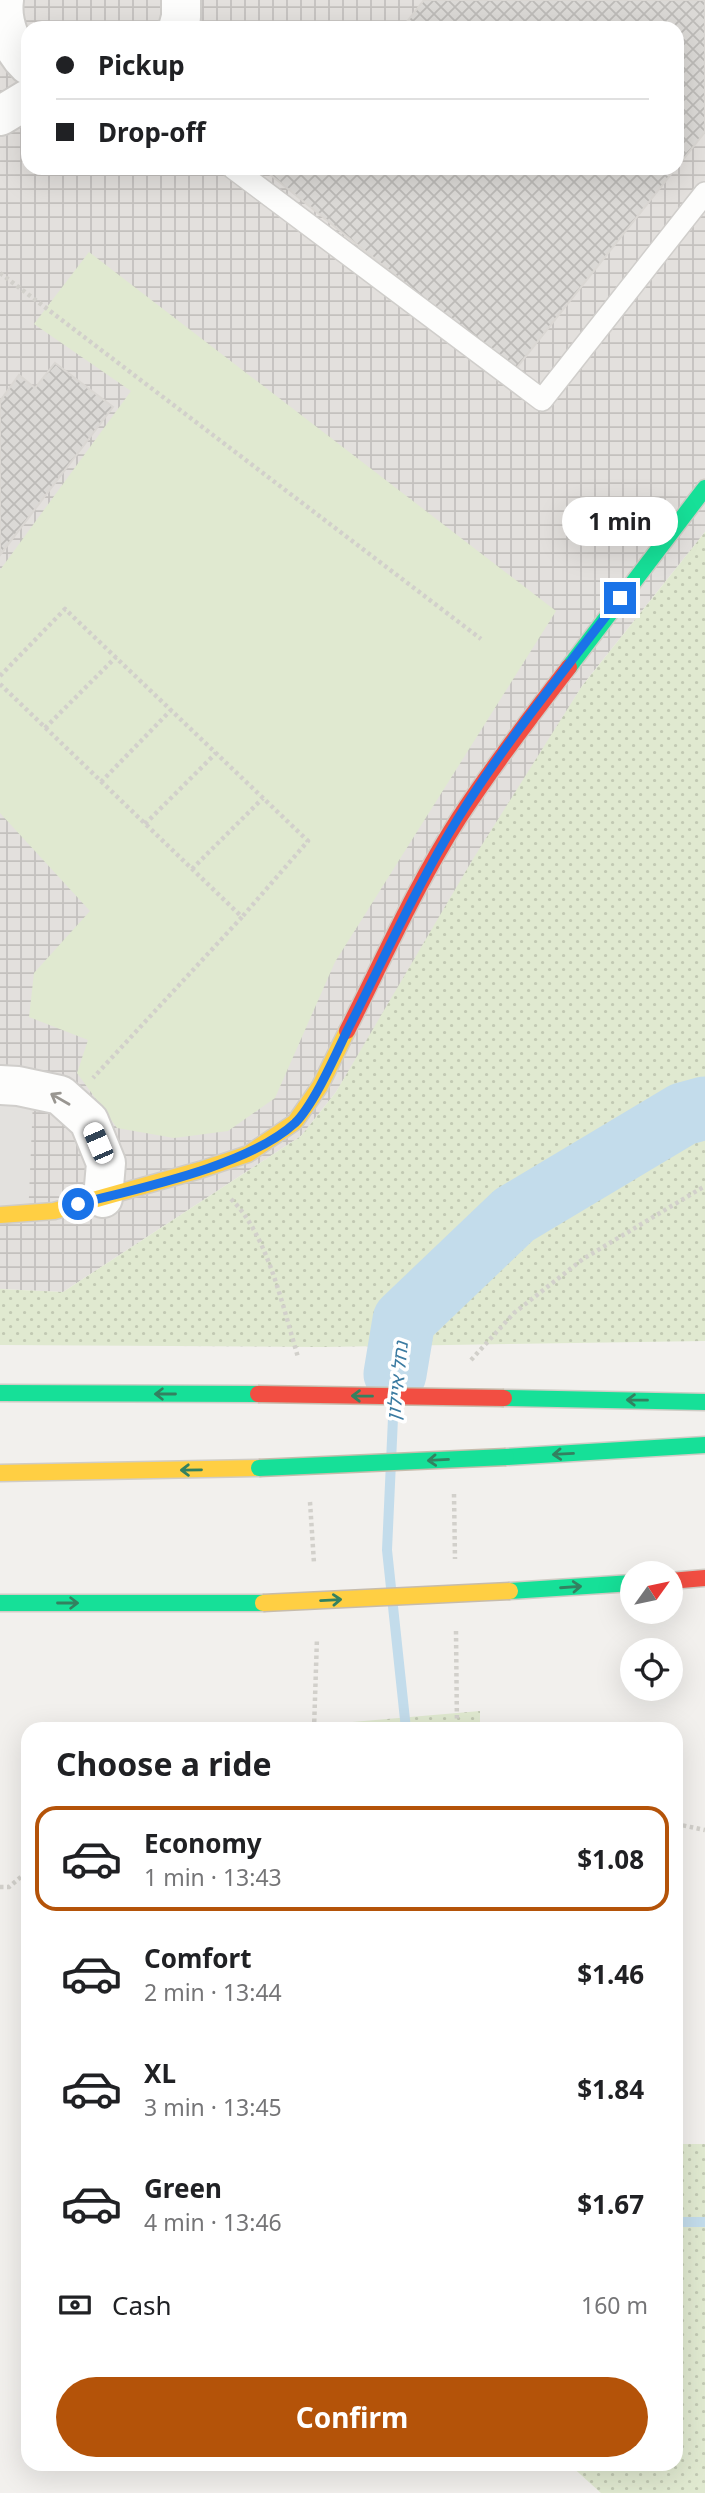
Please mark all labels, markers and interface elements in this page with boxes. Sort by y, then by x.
text: Pickup [98,47,185,83]
text: Drop-off [98,114,205,150]
callout: 1 min [562,496,678,546]
text: 1 min [588,505,652,537]
route end [604,582,636,614]
one-way arrow [51,1091,71,1105]
car [81,1120,116,1166]
route start [62,1188,94,1220]
water label: נחל איילון [380,1338,414,1422]
one-way arrow [154,1387,177,1401]
one-way arrow [351,1389,374,1403]
one-way arrow [626,1394,649,1407]
one-way arrow [552,1447,575,1460]
one-way arrow [426,1454,449,1467]
one-way arrow [180,1463,203,1476]
north arrow [620,1561,682,1624]
map controls [620,1561,683,1701]
one-way arrow [559,1580,582,1593]
one-way arrow [320,1593,342,1606]
one-way arrow [56,1596,79,1610]
button: locate [620,1638,683,1701]
text: Choose a ride [56,1742,272,1785]
text: Economy [144,1825,262,1861]
icon: car [60,1827,123,1890]
text: $1.08 [577,1841,644,1877]
text: 1 min · 13:43 [144,1861,282,1893]
text: Comfort [144,1940,252,1976]
icon: car [60,1942,123,2005]
text: $1.46 [577,1956,644,1992]
text: 2 min · 13:44 [144,1976,282,2008]
text: XL [144,2055,176,2091]
icon: car [60,2057,123,2120]
text: $1.84 [577,2071,644,2107]
text: 3 min · 13:45 [144,2091,282,2123]
text: Green [144,2170,222,2206]
icon: car [60,2172,123,2235]
text: $1.67 [577,2186,644,2222]
text: 4 min · 13:46 [144,2206,282,2238]
icon: cash [56,2286,94,2324]
text: Cash [112,2287,172,2323]
text: 160 m [581,2289,648,2321]
button: Confirm [56,2377,648,2457]

